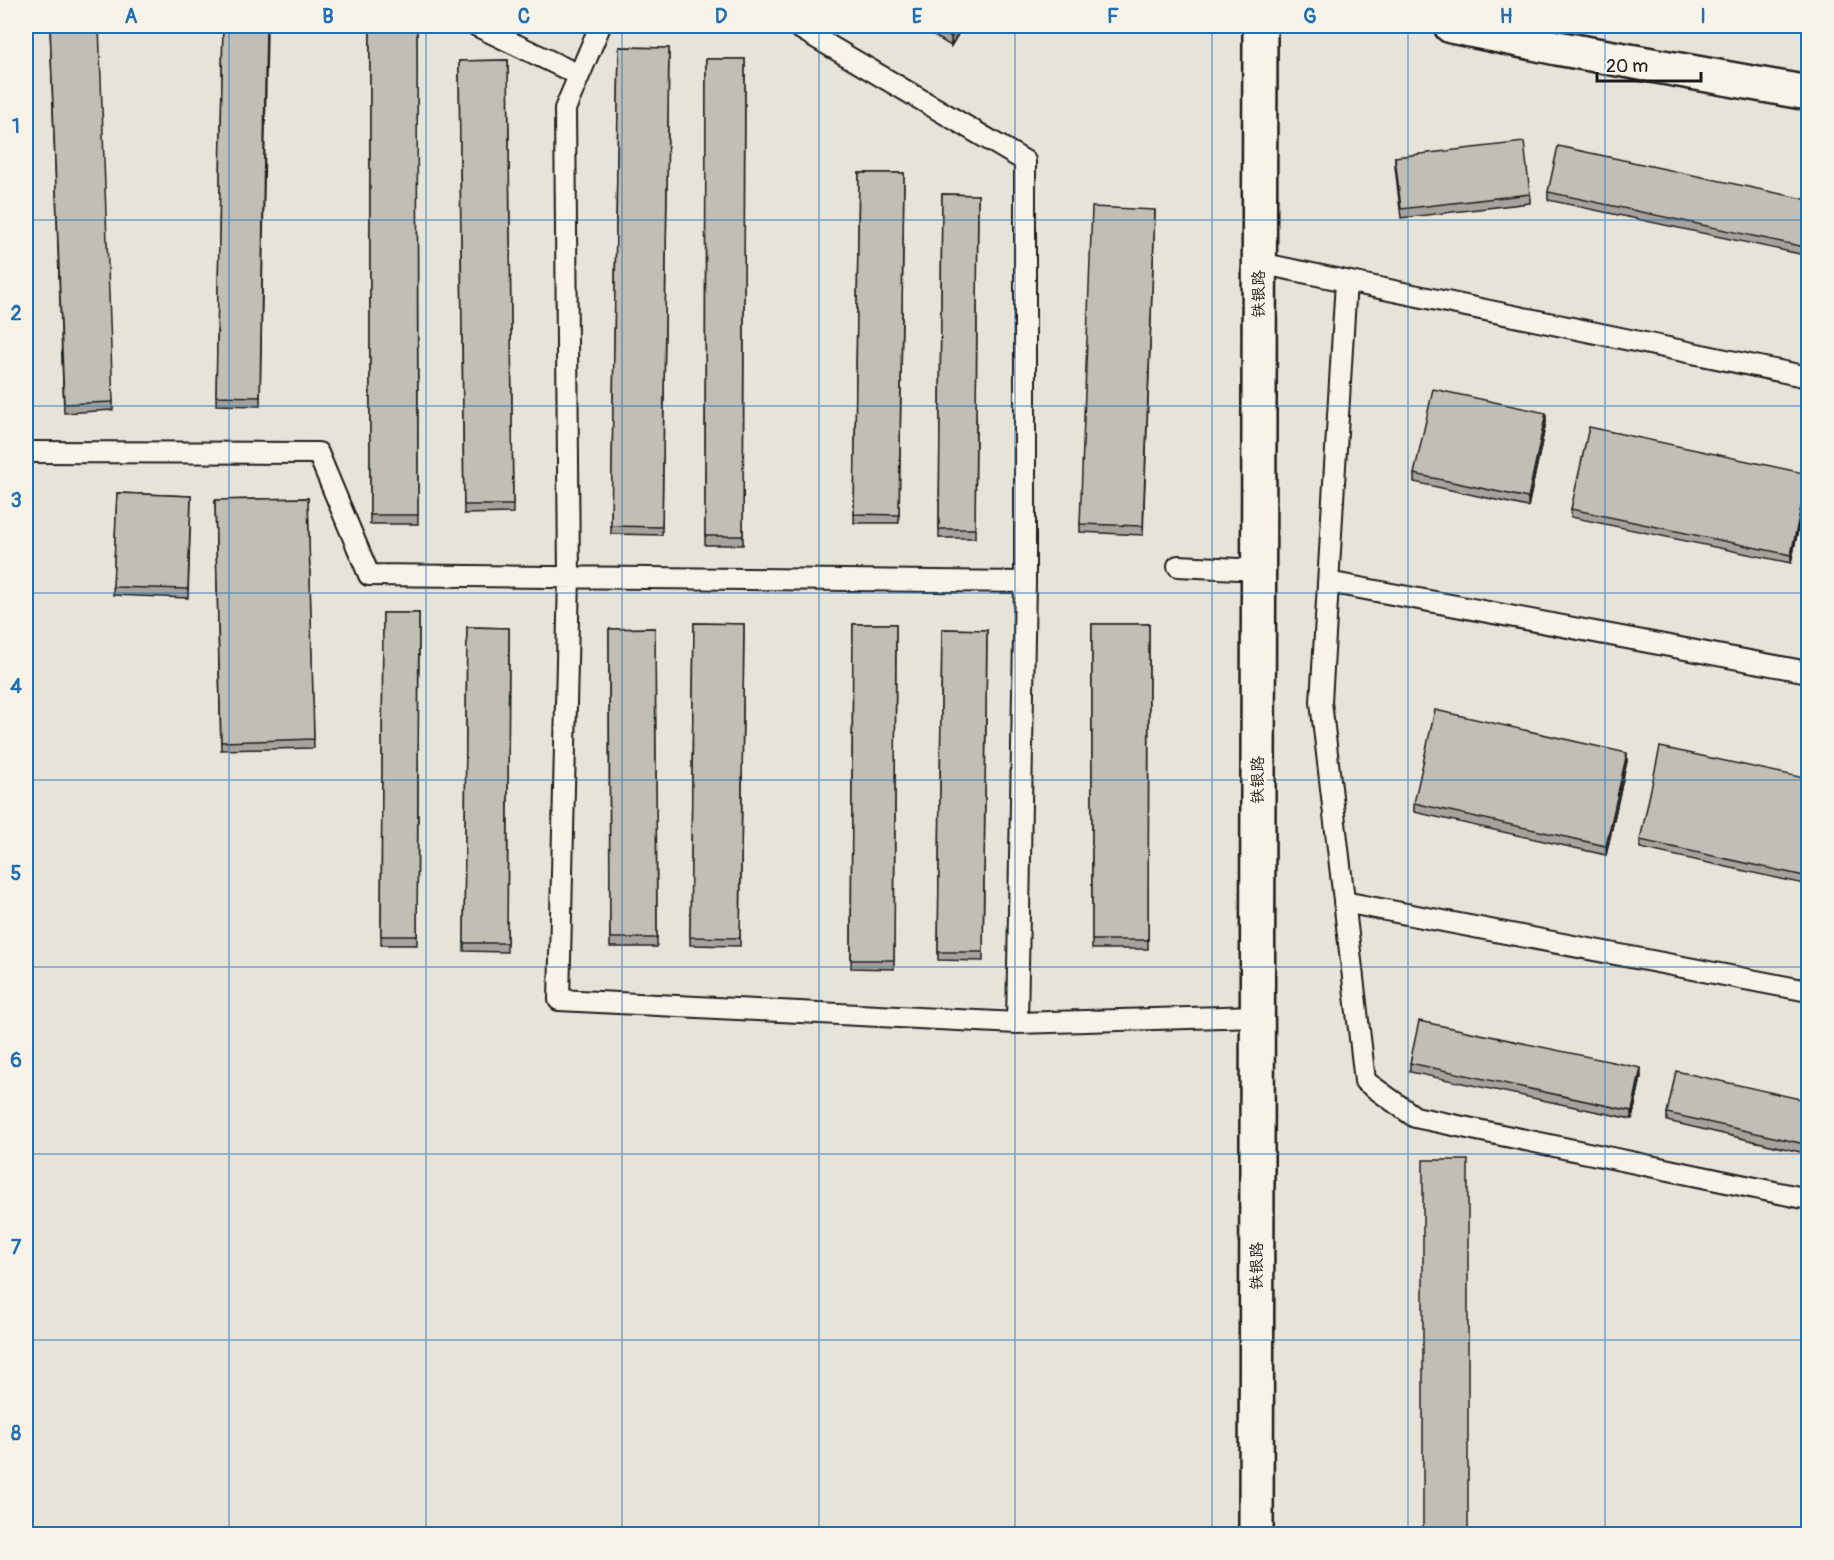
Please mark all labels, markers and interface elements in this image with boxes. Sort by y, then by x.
text: A [125,4,138,29]
text: B [322,4,334,29]
text: C [518,4,530,29]
text: D [715,4,728,29]
text: E [912,4,923,29]
text: F [1107,4,1119,29]
text: G [1303,4,1317,29]
text: H [1500,4,1513,29]
text: I [1700,4,1706,29]
scale bar [1597,45,1700,83]
text: 20 m [1606,55,1648,78]
text: 1 [12,114,20,139]
street label: 铁银路 [1249,270,1269,318]
text: 2 [10,301,22,326]
text: 3 [10,488,22,513]
text: 4 [10,674,22,699]
street label: 铁银路 [1248,756,1268,804]
text: 5 [11,861,22,886]
text: 6 [10,1048,22,1073]
text: 7 [11,1235,22,1260]
street label: 铁银路 [1247,1242,1267,1290]
text: 8 [11,1421,21,1446]

